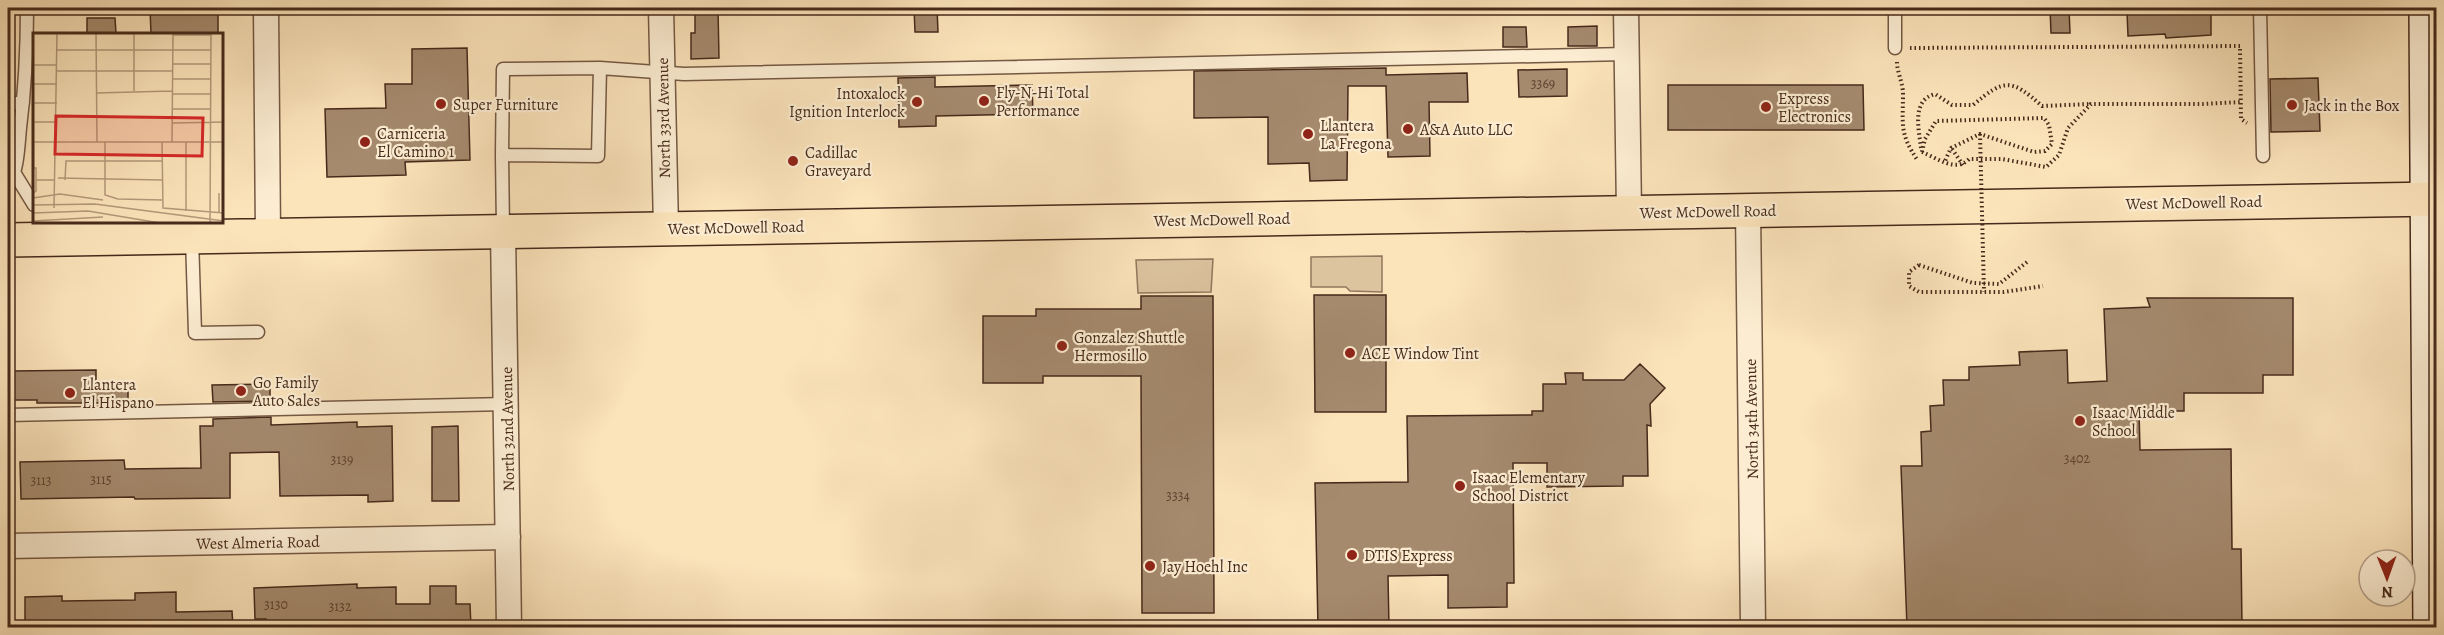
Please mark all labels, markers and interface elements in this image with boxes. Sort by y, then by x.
inset map [33,33,224,224]
street label: North 33rd Avenue [652,57,676,179]
house number: 3369 [1531,74,1555,93]
place label: Fly-N-Hi Total Performance [996,82,1089,122]
place label: Intoxalock Ignition Interlock [789,83,905,123]
place label: Express Electronics [1778,88,1851,128]
place label: Super Furniture [453,94,558,116]
marker: Fly-N-Hi Total Performance [977,94,991,108]
marker: Intoxalock Ignition Interlock [910,95,924,109]
place label: Jack in the Box [2304,95,2400,117]
marker: Super Furniture [434,97,448,111]
marker: Jack in the Box [2285,98,2299,112]
marker: Express Electronics [1759,100,1773,114]
place label: Llantera La Fregona [1320,115,1392,155]
place label: A&A Auto LLC [1419,119,1513,141]
marker: A&A Auto LLC [1401,122,1415,136]
place label: Carniceria El Camino 1 [377,123,455,163]
marker: Llantera La Fregona [1301,127,1315,141]
marker: Carniceria El Camino 1 [358,135,372,149]
place label: Cadillac Graveyard [805,142,872,182]
marker: Cadillac Graveyard [786,154,800,168]
street label: West McDowell Road [2124,191,2263,215]
street label: West McDowell Road [1638,200,1777,224]
street label: West McDowell Road [1152,208,1291,232]
street label: West McDowell Road [666,216,805,240]
place label: Gonzalez Shuttle Hermosillo [1074,327,1185,367]
marker: Gonzalez Shuttle Hermosillo [1055,339,1069,353]
place label: ACE Window Tint [1361,343,1479,365]
marker: ACE Window Tint [1343,346,1357,360]
street label: North 34th Avenue [1740,358,1764,480]
street label: North 32nd Avenue [496,366,520,492]
place label: Go Family Auto Sales [252,372,320,412]
place label: Llantera El Hispano [82,374,154,414]
marker: Go Family Auto Sales [234,384,248,398]
marker: Llantera El Hispano [63,386,77,400]
place label: Isaac Middle School [2092,402,2175,442]
marker: Isaac Middle School [2073,414,2087,428]
house number: 3402 [2064,449,2090,468]
house number: 3139 [331,450,353,469]
place label: Isaac Elementary School District [1472,467,1586,507]
house number: 3115 [90,470,112,489]
house number: 3113 [30,471,52,490]
marker: Isaac Elementary School District [1453,479,1467,493]
house number: 3334 [1166,486,1190,505]
street label: West Almeria Road [195,531,320,555]
place label: DTIS Express [1364,545,1453,567]
marker: DTIS Express [1345,548,1359,562]
north arrow [2357,548,2417,608]
place label: Jay Hoehl Inc [1162,556,1248,578]
marker: Jay Hoehl Inc [1143,559,1157,573]
text: N [2381,581,2393,603]
house number: 3130 [264,595,288,614]
house number: 3132 [328,597,352,616]

